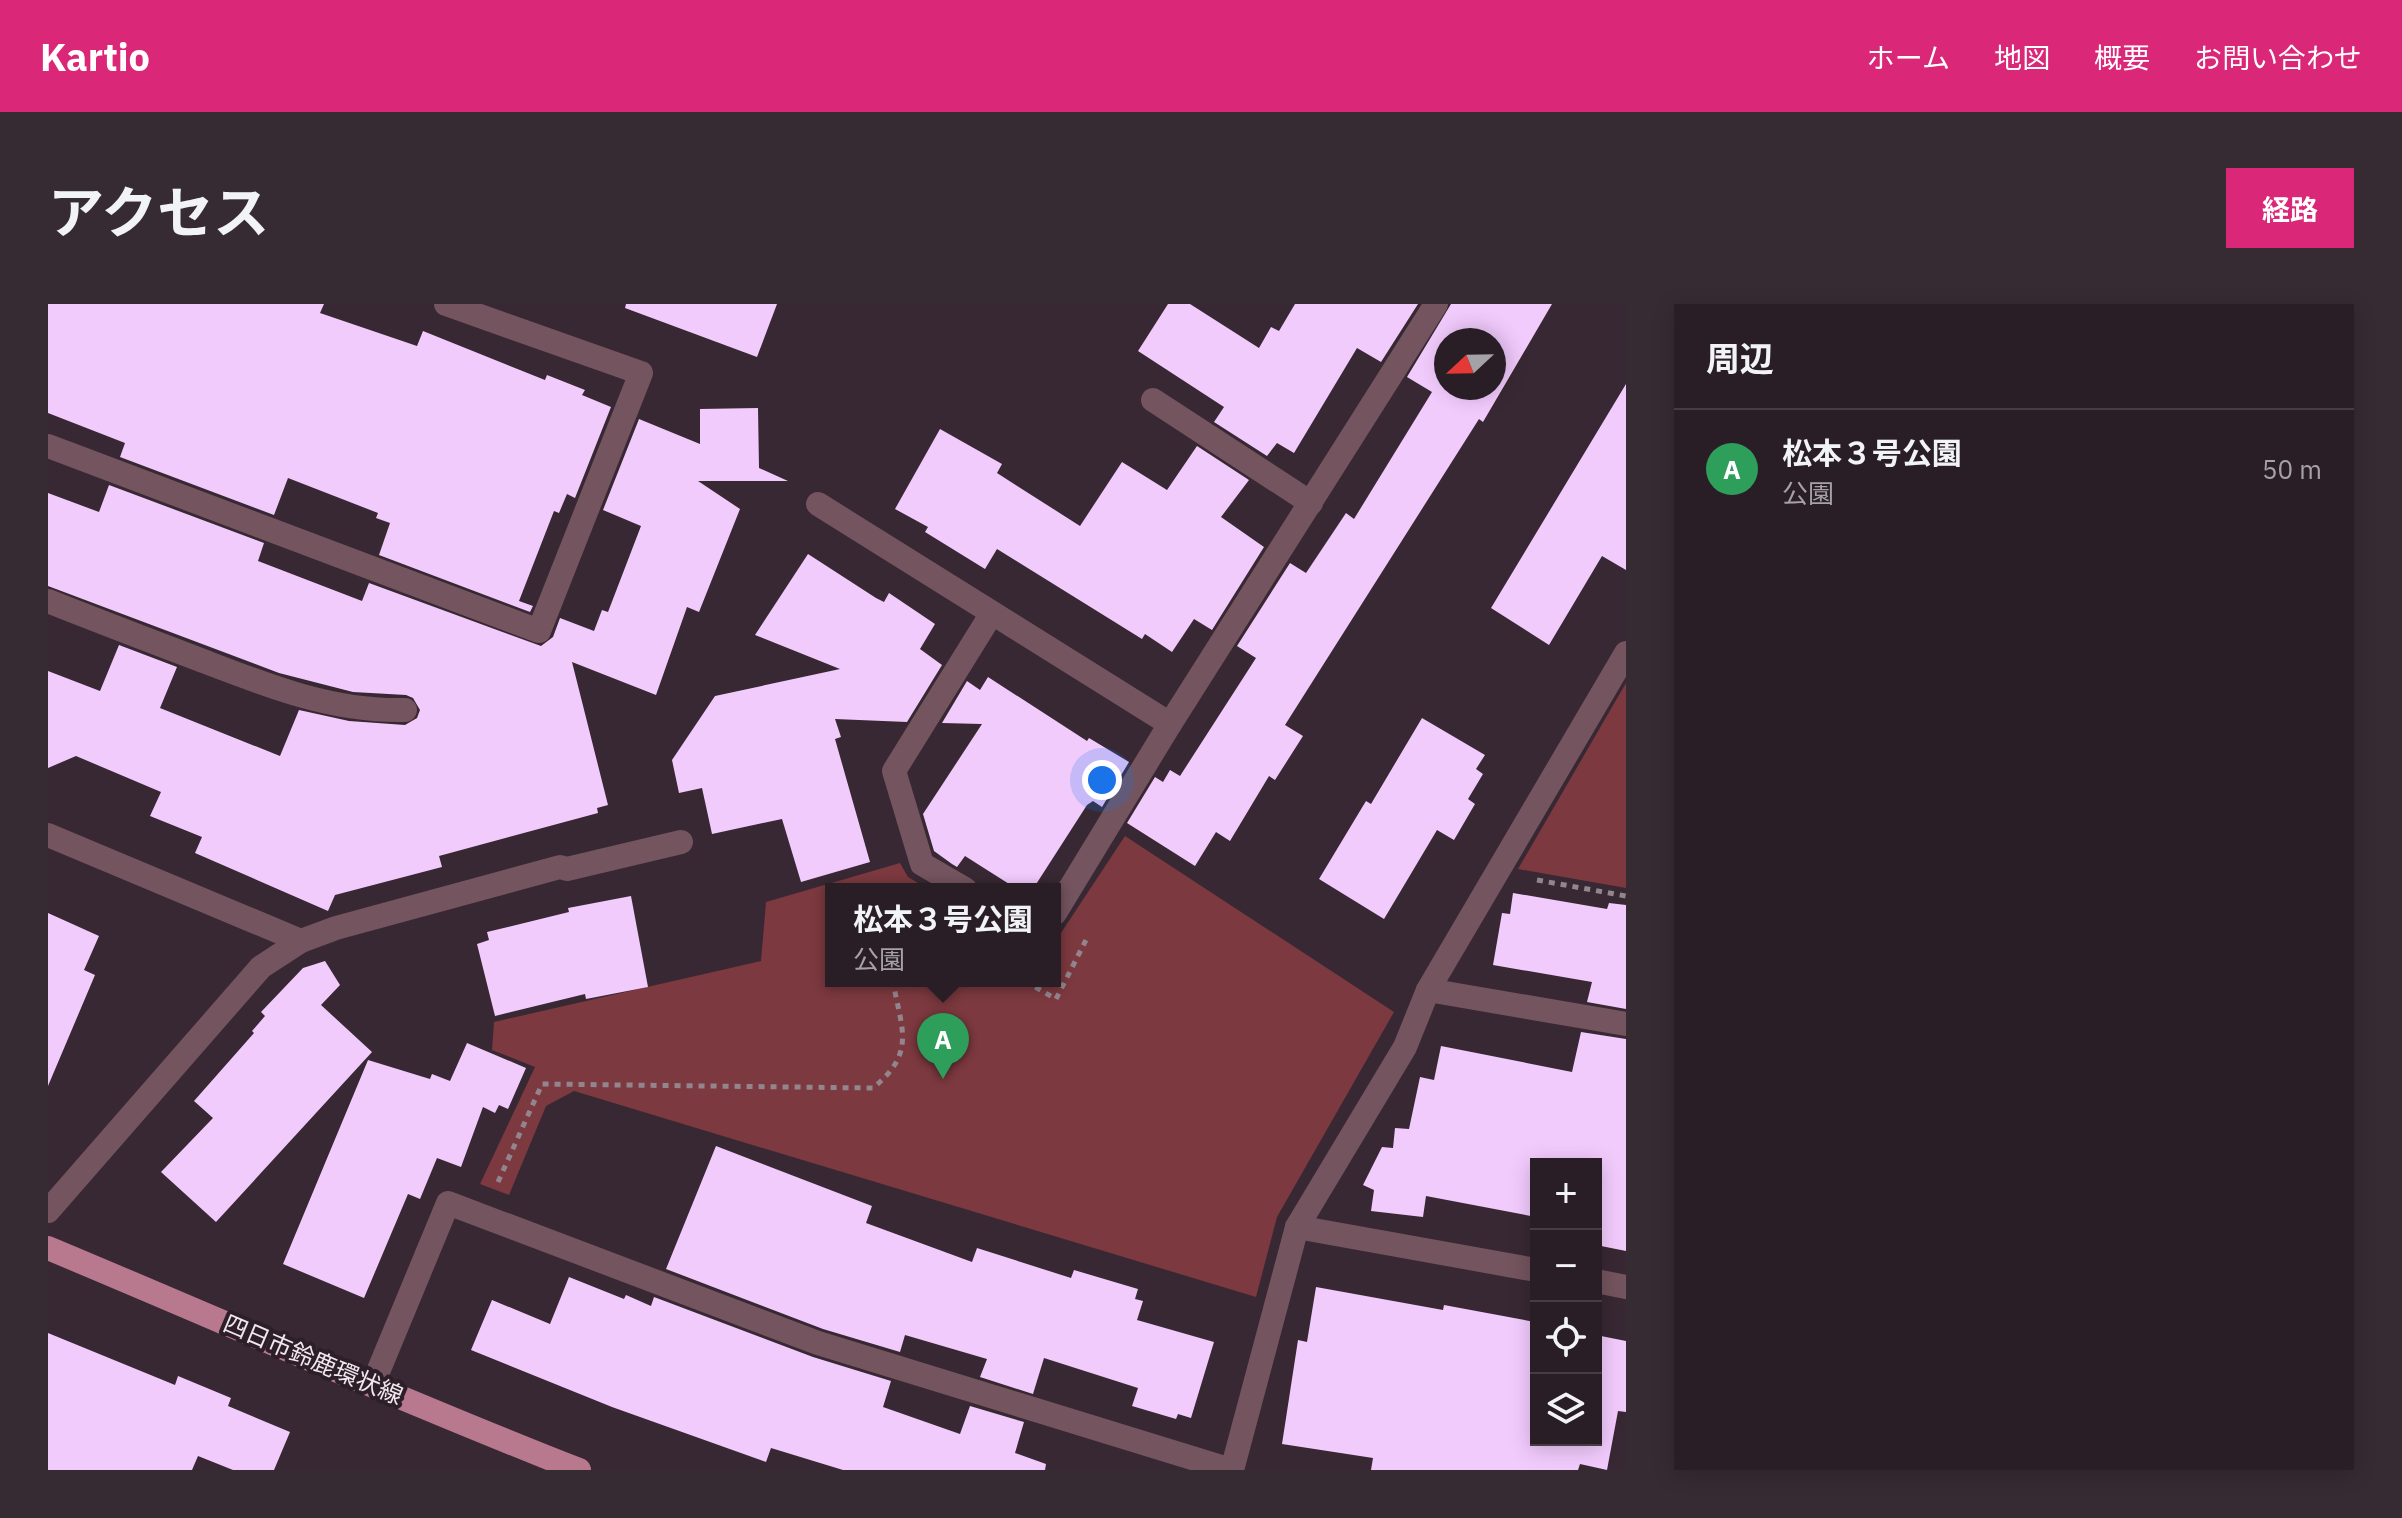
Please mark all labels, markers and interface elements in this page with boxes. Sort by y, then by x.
text: Kartio [40,32,150,81]
text: ホーム [1867,39,1950,76]
text: 地図 [1994,39,2050,76]
text: 概要 [2094,39,2150,76]
text: お問い合わせ [2194,39,2362,76]
button: 経路 [2226,168,2354,248]
text: アクセス [48,176,269,248]
north arrow [1434,328,1506,400]
text: 周辺 [1706,336,1774,380]
text: 松本３号公園 [1782,433,1962,472]
text: A [1723,452,1741,486]
text: 50 m [2262,452,2322,486]
text: 公園 [1782,476,1834,510]
your location [1082,760,1122,800]
popup [825,883,1061,987]
text: 松本３号公園 [853,899,1033,938]
text: 公園 [853,942,905,976]
pin: A [917,1013,969,1079]
map controls [1530,1158,1602,1446]
button: + [1530,1158,1602,1230]
button: − [1530,1230,1602,1302]
button: locate [1530,1302,1602,1374]
street label: 四日市鈴鹿環状線 [219,1307,408,1411]
button: layers [1530,1374,1602,1446]

